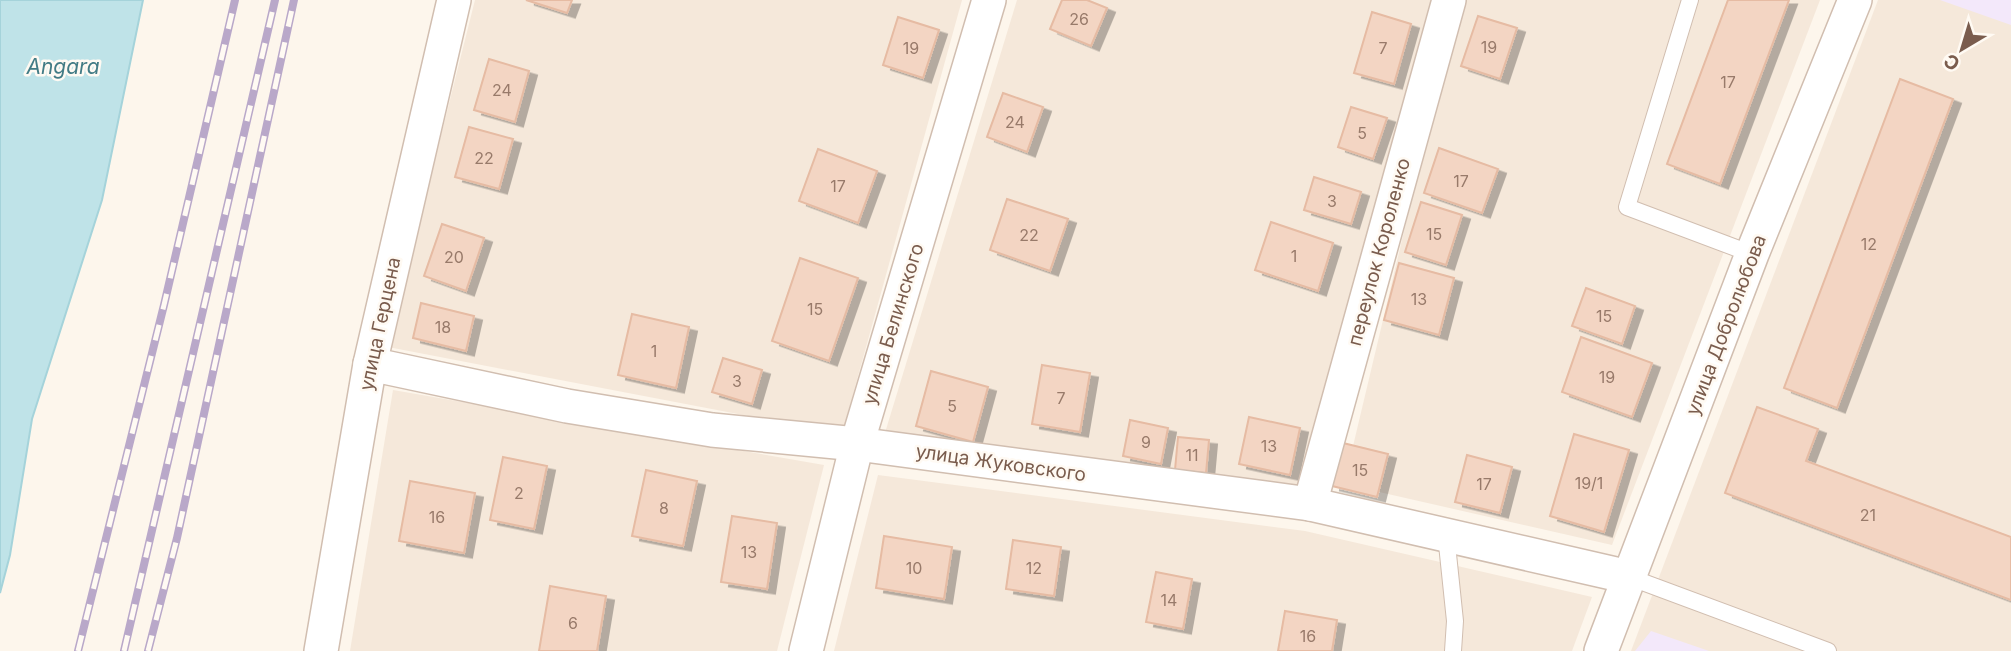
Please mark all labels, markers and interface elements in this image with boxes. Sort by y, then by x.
house number: 26 [1069,9,1089,29]
north arrow [1927,14,1997,84]
house number: 19 [1481,37,1497,57]
house number: 19 [903,38,919,58]
house number: 7 [1378,38,1388,58]
text: С [1939,49,1964,75]
water label: Angara [25,54,100,79]
house number: 17 [1720,72,1736,92]
house number: 24 [492,80,512,100]
house number: 24 [1005,112,1025,132]
house number: 5 [1357,123,1367,143]
house number: 22 [474,148,494,168]
street label: переулок Короленко [1343,156,1415,348]
house number: 17 [1453,171,1469,191]
house number: 17 [830,176,846,196]
house number: 3 [1327,191,1337,211]
house number: 15 [1426,224,1442,244]
house number: 22 [1019,225,1039,245]
street label: улица Добролюбова [1681,231,1771,419]
house number: 12 [1861,234,1877,254]
street label: улица Белинского [858,241,928,407]
house number: 1 [1291,246,1297,266]
house number: 20 [444,247,464,267]
street label: улица Герцена [355,255,405,393]
house number: 13 [1411,289,1427,309]
house number: 15 [807,299,823,319]
house number: 15 [1596,306,1612,326]
house number: 18 [435,317,451,337]
house number: 1 [651,341,657,361]
house number: 19 [1599,367,1615,387]
house number: 3 [732,371,742,391]
house number: 7 [1056,388,1066,408]
house number: 5 [947,396,957,416]
house number: 9 [1141,432,1151,452]
house number: 13 [1261,436,1277,456]
street label: улица Жуковского [914,440,1088,486]
house number: 11 [1185,445,1199,465]
house number: 15 [1352,460,1368,480]
house number: 19/1 [1575,473,1603,493]
house number: 17 [1476,474,1492,494]
house number: 2 [514,483,524,503]
house number: 8 [659,498,669,518]
house number: 21 [1860,505,1876,525]
house number: 16 [429,507,445,527]
house number: 13 [741,542,757,562]
house number: 10 [906,558,922,578]
house number: 12 [1026,558,1042,578]
house number: 14 [1161,590,1177,610]
house number: 6 [568,613,578,633]
house number: 16 [1300,626,1316,646]

